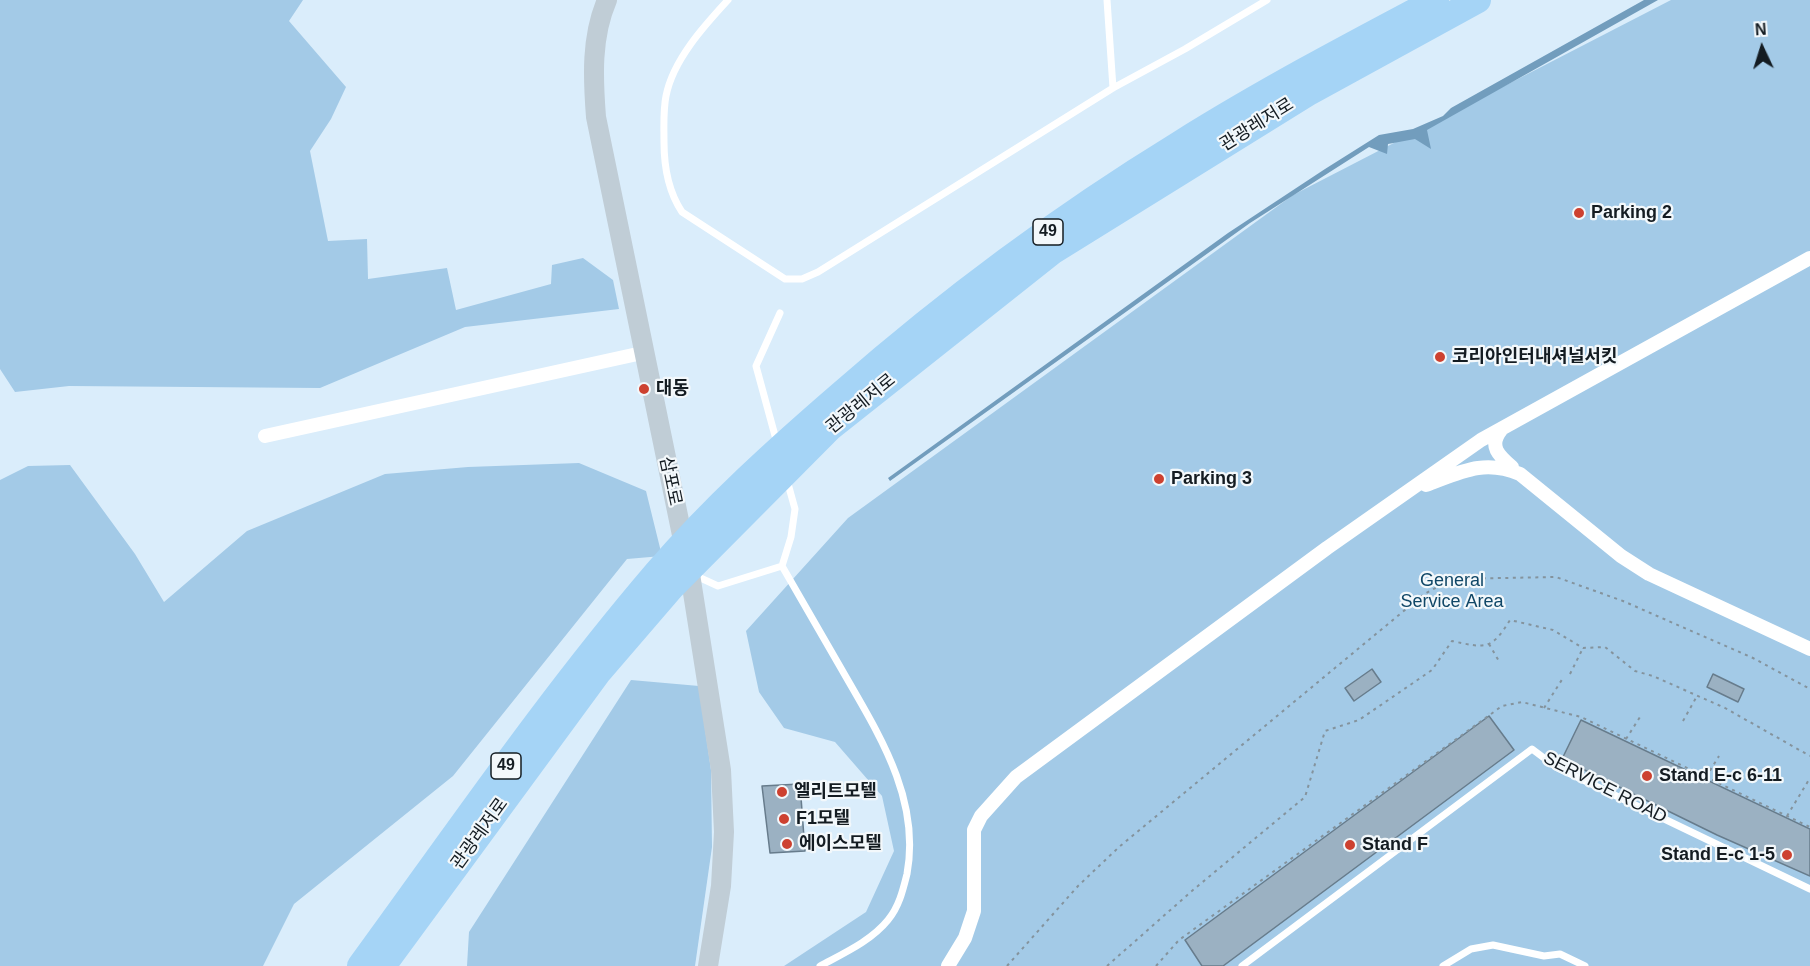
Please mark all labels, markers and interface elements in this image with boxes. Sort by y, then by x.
north arrow [1732,18,1792,78]
text: N [1754,21,1767,38]
street label: 관광레저로 [1216,94,1298,156]
place label: Parking 2 [1591,202,1672,224]
marker: Parking 2 [1572,206,1586,220]
road number: 49 [1033,219,1063,245]
place label: 코리아인터내셔널서킷 [1452,346,1618,368]
marker: 코리아인터내셔널서킷 [1433,350,1447,364]
street label: 관광레저로 [822,370,900,438]
place label: 대동 [656,378,689,400]
marker: 대동 [637,382,651,396]
street label: 삼포로 [654,454,686,508]
place label: Parking 3 [1171,468,1252,490]
marker: Parking 3 [1152,472,1166,486]
park label: General Service Area [1400,570,1504,612]
street label: SERVICE ROAD [1540,748,1670,828]
road number: 49 [491,753,521,779]
place label: Stand E-c 6-11 [1659,765,1782,787]
marker: Stand E-c 6-11 [1640,769,1654,783]
place label: 엘리트모텔 [794,781,877,803]
marker: 엘리트모텔 [775,785,789,799]
street label: 관광레저로 [447,794,513,874]
place label: F1모텔 [796,808,850,830]
marker: F1모텔 [777,812,791,826]
place label: 에이스모텔 [799,833,882,855]
place label: Stand F [1362,834,1428,856]
marker: 에이스모텔 [780,837,794,851]
marker: Stand F [1343,838,1357,852]
place label: Stand E-c 1-5 [1661,844,1775,866]
marker: Stand E-c 1-5 [1780,848,1794,862]

